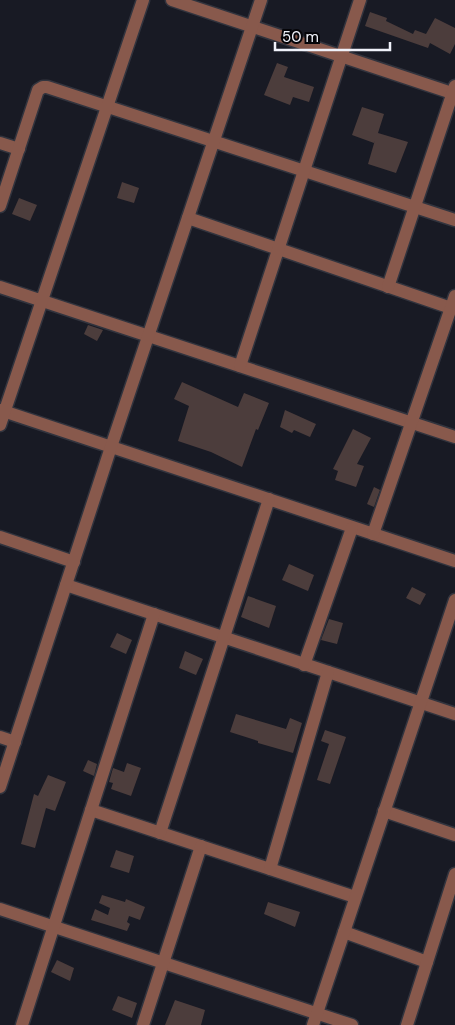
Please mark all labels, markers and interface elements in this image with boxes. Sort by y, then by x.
scale bar [275,20,390,52]
text: 50 m [282,27,319,47]

